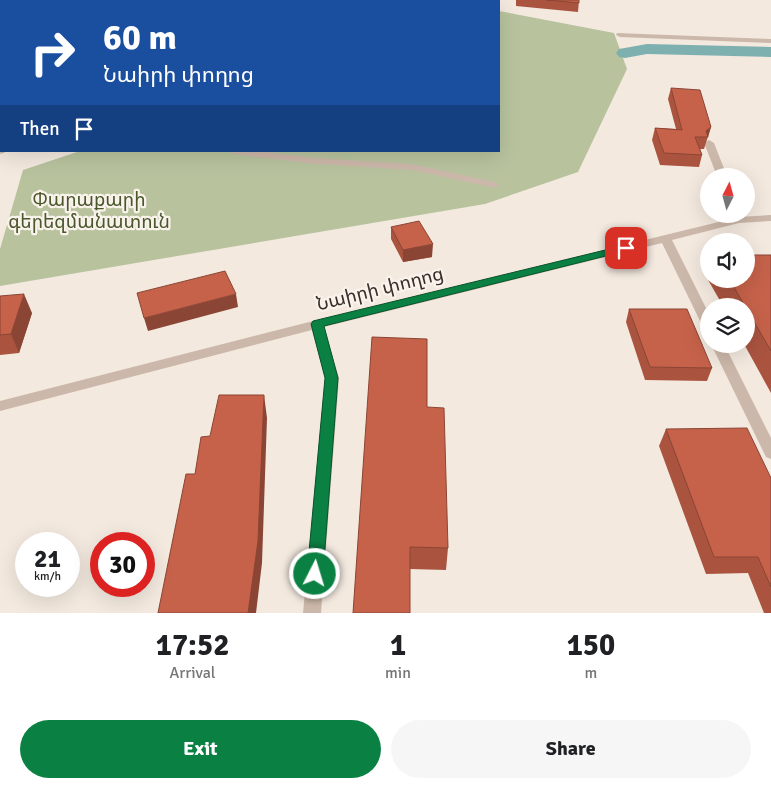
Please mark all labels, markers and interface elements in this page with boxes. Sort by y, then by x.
text: 60 m [103,16,177,59]
icon: right [20,20,85,85]
text: Նաիրի փողոց [103,61,254,88]
icon: arrive [70,115,98,143]
text: Then [20,117,60,141]
north arrow [700,168,755,222]
map controls [700,168,755,353]
park label: Փարաքարի գերեզմանատուն [8,188,170,234]
pin [605,227,647,269]
button: sound [700,233,755,288]
icon: arrive [612,234,640,262]
street label: Նաիրի փողոց [314,262,446,316]
button: layers [700,298,755,353]
speed limit sign: 30 [90,532,155,597]
text: 21 [34,543,61,574]
position arrow [288,547,340,599]
text: km/h [34,569,61,584]
text: 17:52 [156,627,229,664]
text: 1 [390,627,406,664]
text: 150 [567,627,615,664]
text: Arrival [169,663,216,683]
text: min [385,663,411,683]
text: m [585,663,597,683]
button: Exit [20,720,381,778]
button: Share [391,720,751,778]

